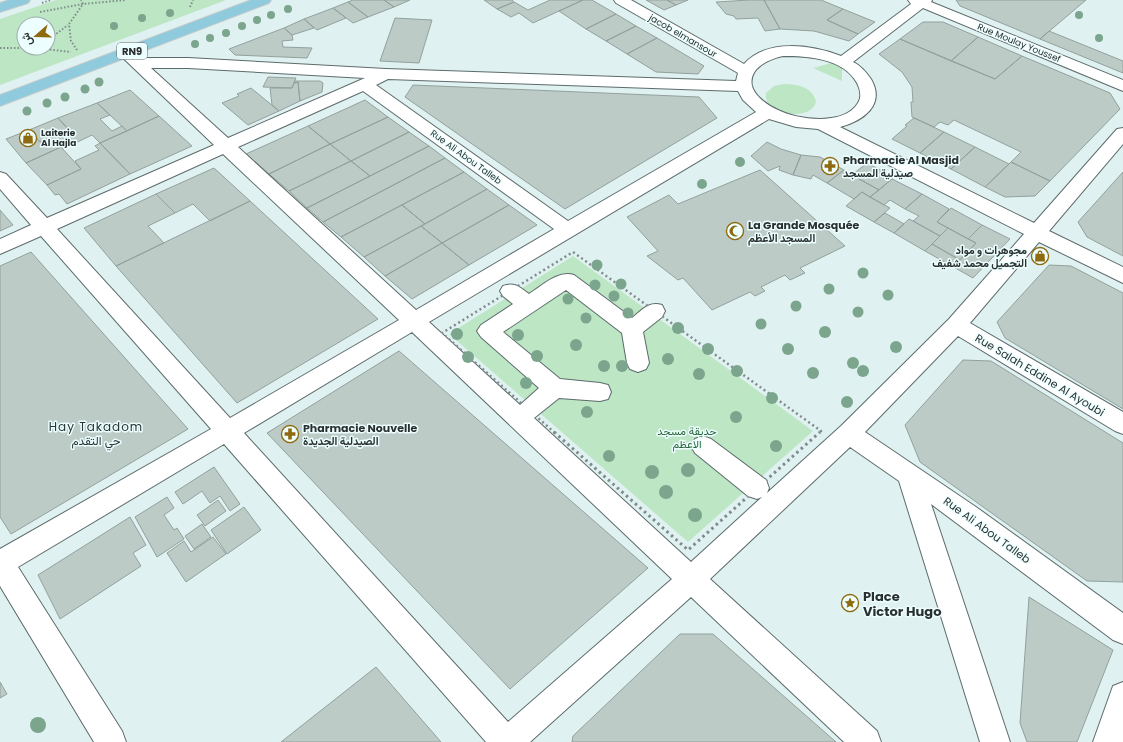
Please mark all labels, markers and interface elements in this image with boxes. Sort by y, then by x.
street label: jacob elmansour [646,11,720,61]
north arrow [16,16,56,56]
street label: Rue Moulay Youssef [976,21,1063,65]
text: ش [17,30,36,48]
road number: RN9 [117,43,147,59]
place label: Laiterie Al Hajla [41,127,76,149]
street label: Rue Ali Abou Talleb [428,127,504,187]
shop icon: Laiterie Al Hajla [18,128,38,148]
place label: Pharmacie Al Masjid صيدلية المسجد [843,152,959,181]
pharmacy icon: Pharmacie Al Masjid صيدلية المسجد [820,156,840,176]
place label: La Grande Mosquée المسجد الأعظم [748,217,859,246]
mosque icon: La Grande Mosquée المسجد الأعظم [725,221,745,241]
place label: مجوهرات و مواد التجميل محمد شفيف [932,242,1027,271]
shop icon: مجوهرات و مواد التجميل محمد شفيف [1030,246,1050,266]
street label: Rue Salah Eddine Al Ayoubi [972,330,1108,420]
district label: Hay Takadom حي التقدم [49,418,143,451]
place label: Pharmacie Nouvelle الصيدلية الجديدة [303,420,417,449]
park label: حديقة مسجد الاعظم [657,423,717,452]
pharmacy icon: Pharmacie Nouvelle الصيدلية الجديدة [280,424,300,444]
street label: Rue Ali Abou Talleb [940,493,1034,567]
place label: Place Victor Hugo [863,587,941,621]
place icon: Place Victor Hugo [840,593,860,613]

